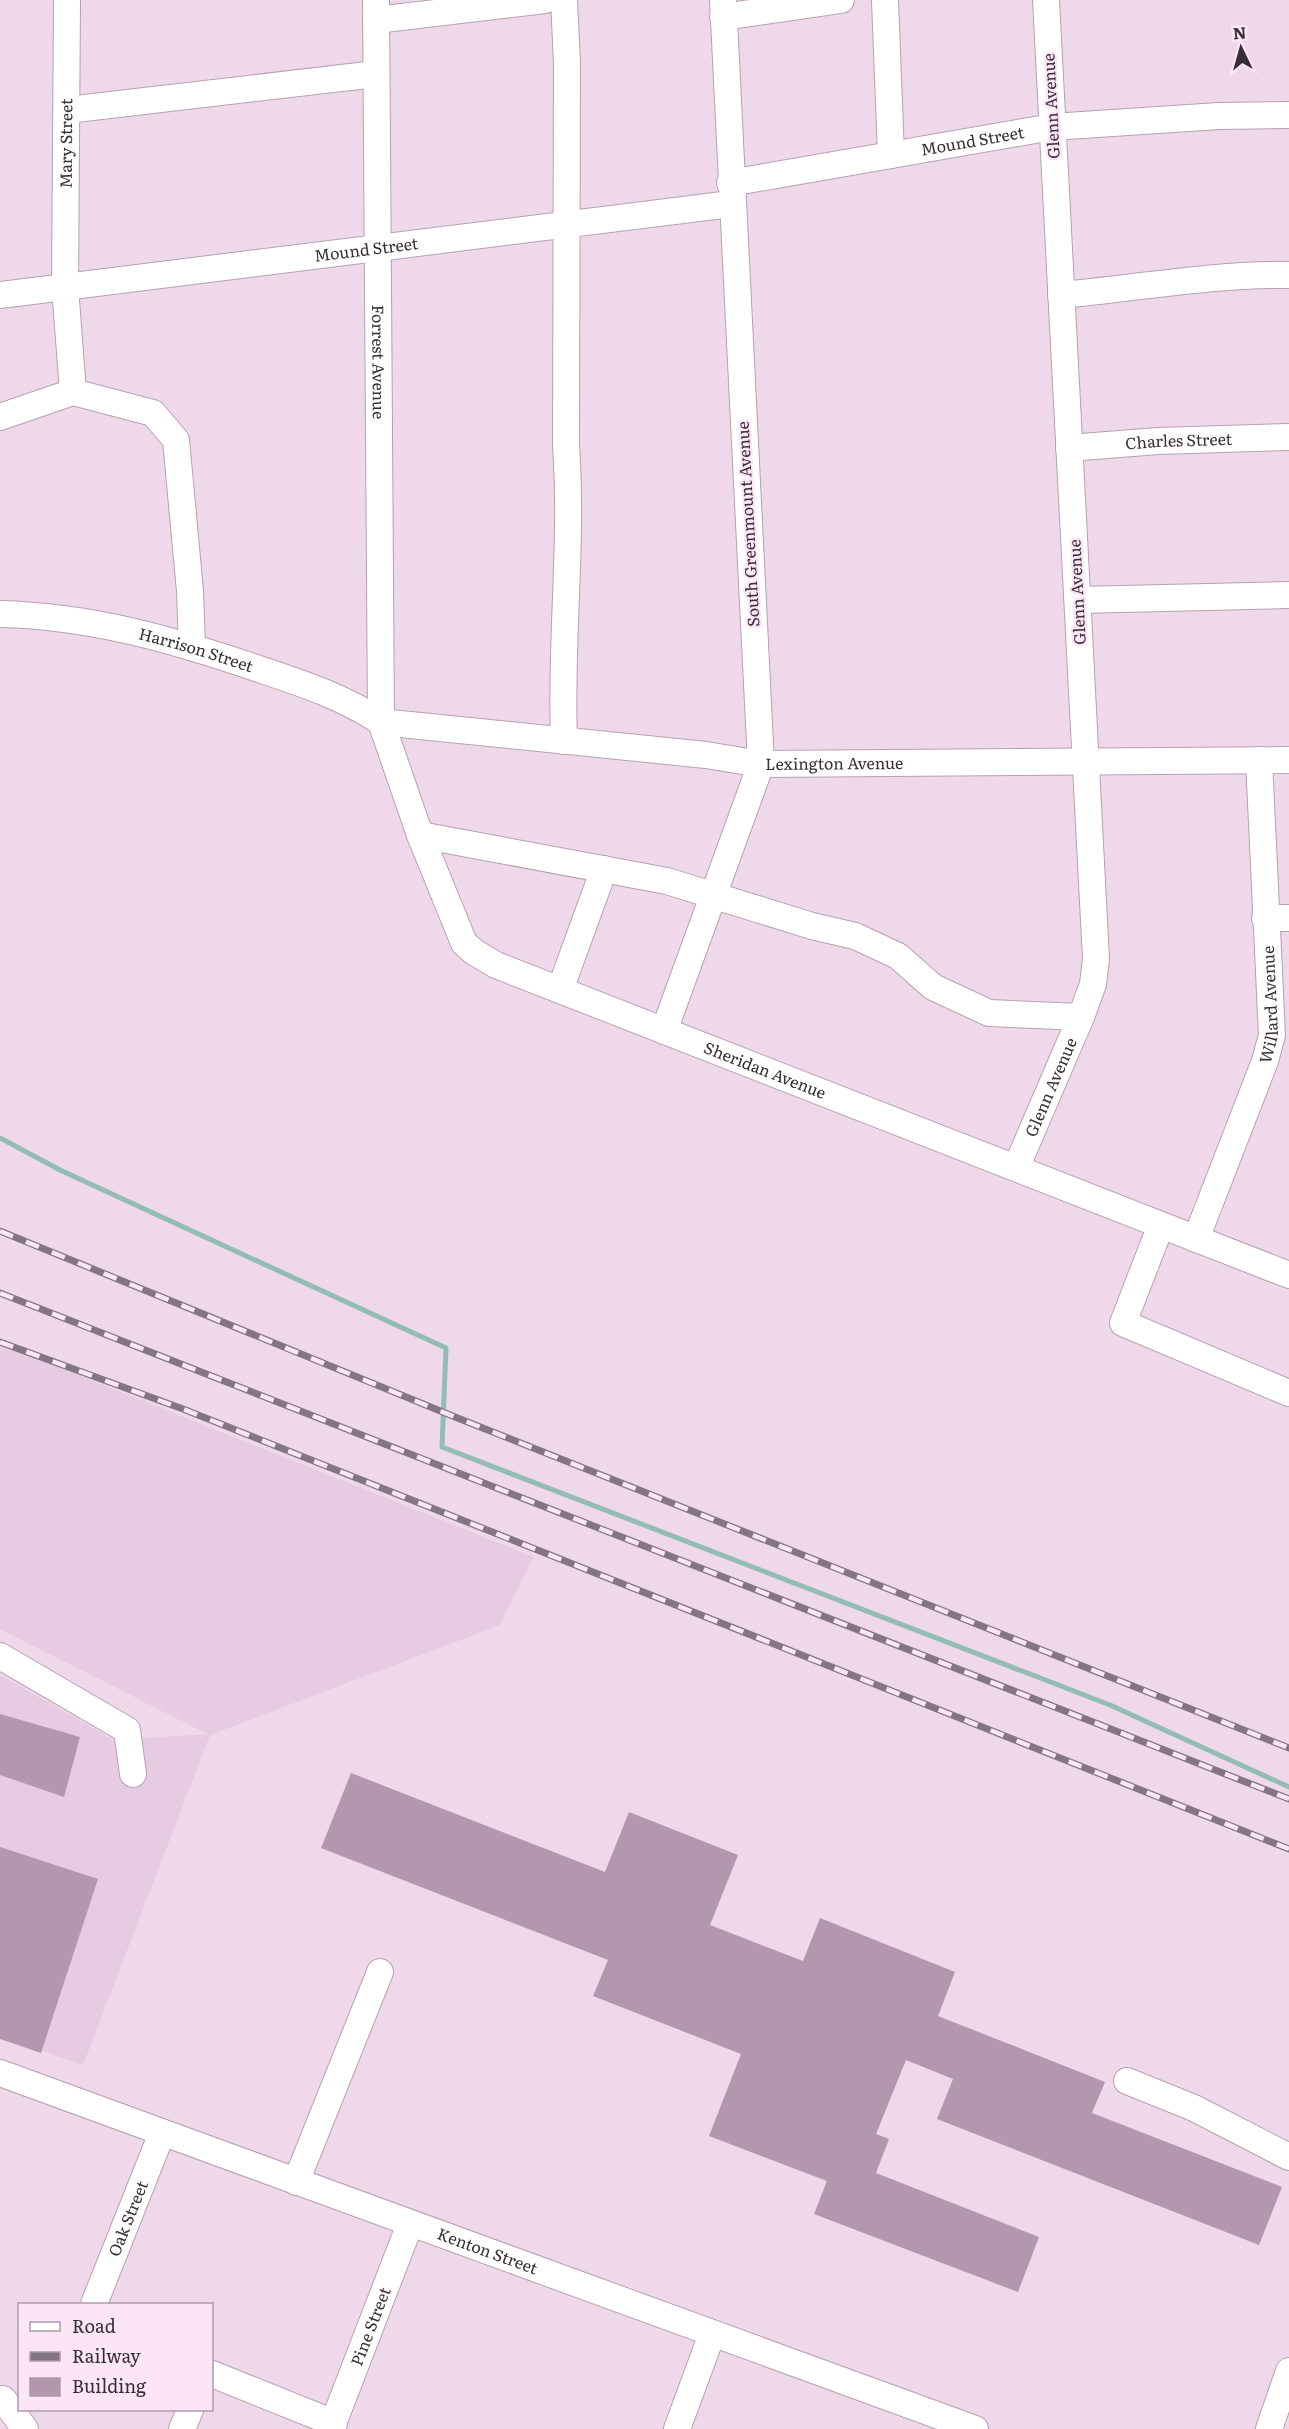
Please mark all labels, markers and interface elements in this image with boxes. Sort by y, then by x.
north arrow [1211,18,1271,78]
text: N [1232,20,1247,45]
street label: Glenn Avenue [1035,53,1065,159]
street label: Mary Street [53,98,77,189]
street label: Mound Street [919,119,1026,161]
street label: Mound Street [313,230,420,267]
street label: Forrest Avenue [367,305,392,419]
street label: South Greenmount Avenue [730,421,764,628]
street label: Charles Street [1124,426,1233,455]
street label: Glenn Avenue [1061,539,1091,645]
street label: Harrison Street [137,620,257,677]
street label: Lexington Avenue [765,750,903,775]
street label: Willard Avenue [1252,945,1283,1066]
street label: Glenn Avenue [1018,1033,1082,1140]
street label: Sheridan Avenue [701,1034,830,1104]
street label: Oak Street [101,2176,153,2260]
street label: Kenton Street [434,2221,542,2280]
street label: Pine Street [344,2283,396,2369]
legend [18,2303,213,2411]
text: Road [72,2312,116,2339]
text: Railway [72,2342,141,2369]
text: Building [72,2372,147,2399]

